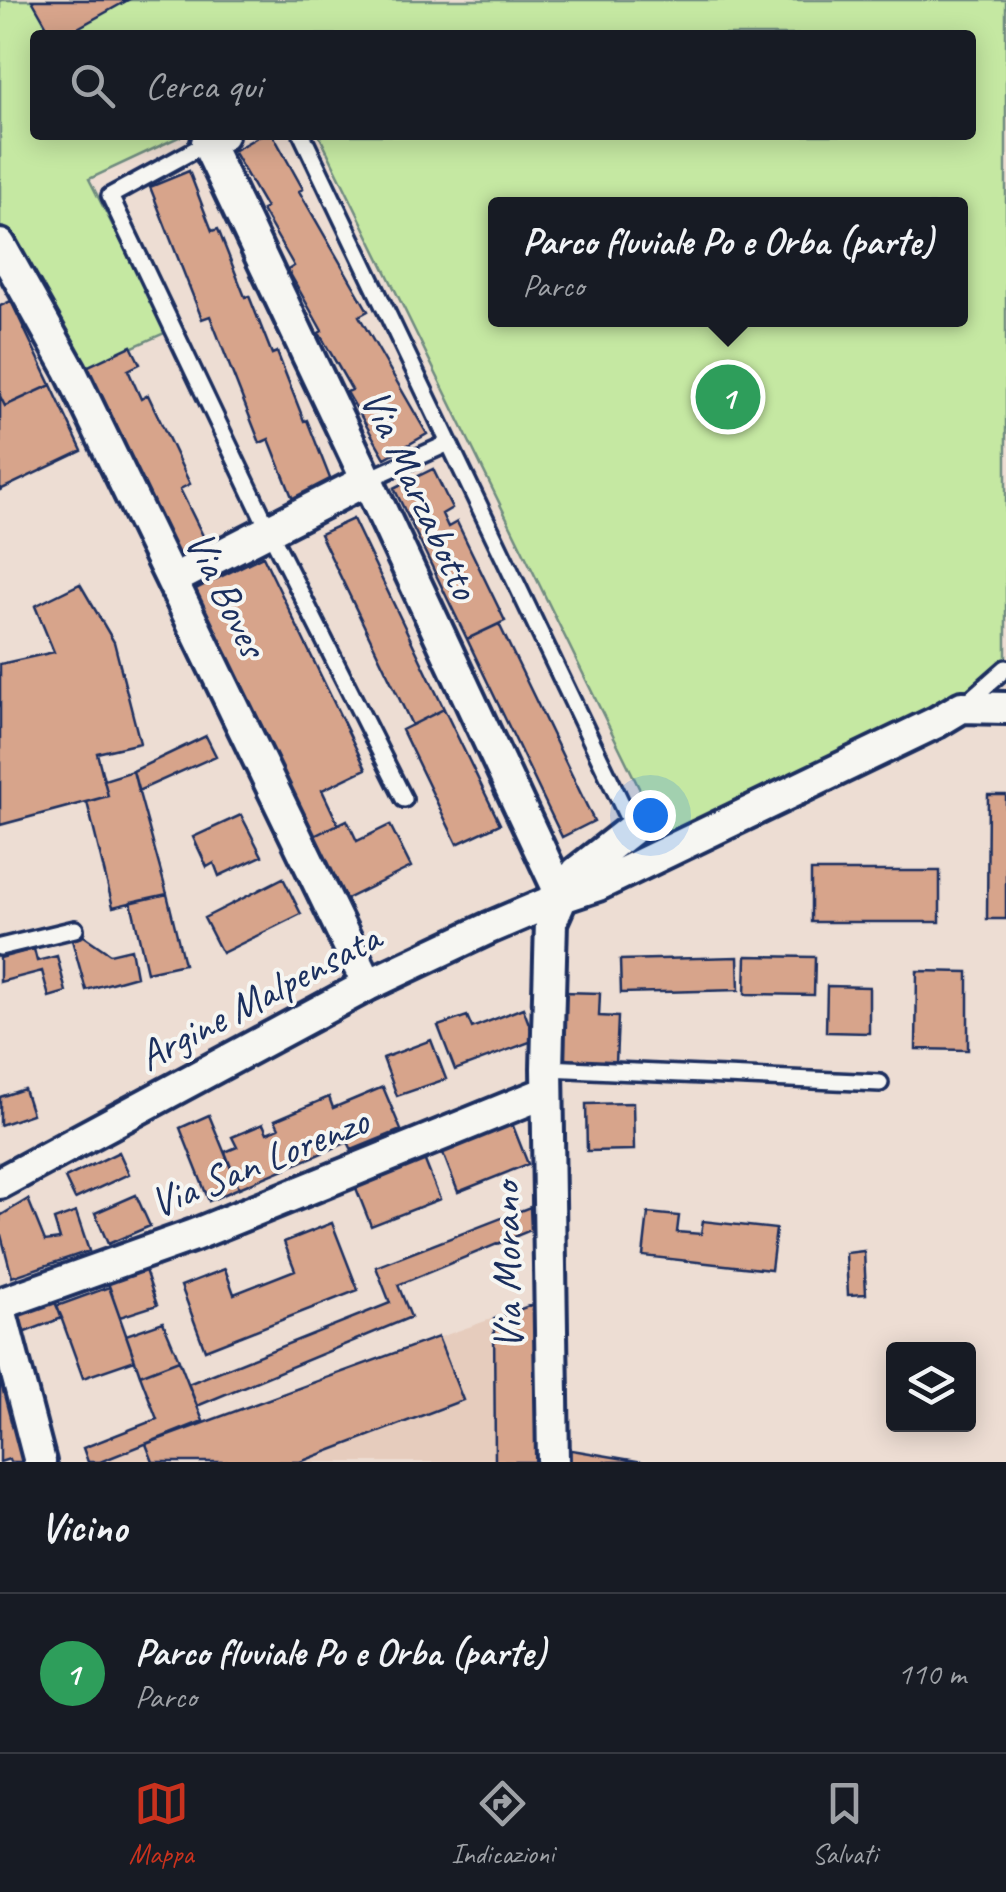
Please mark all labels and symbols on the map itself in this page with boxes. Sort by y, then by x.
pin: 1 [696,360,760,434]
street label: Via Marzabotto [348,381,493,609]
street label: Via Boves [173,522,281,669]
your location [625,790,676,841]
street label: Argine Malpensata [129,909,392,1083]
street label: Via San Lorenzo [142,1093,378,1230]
street label: Via Morano [479,1178,535,1350]

